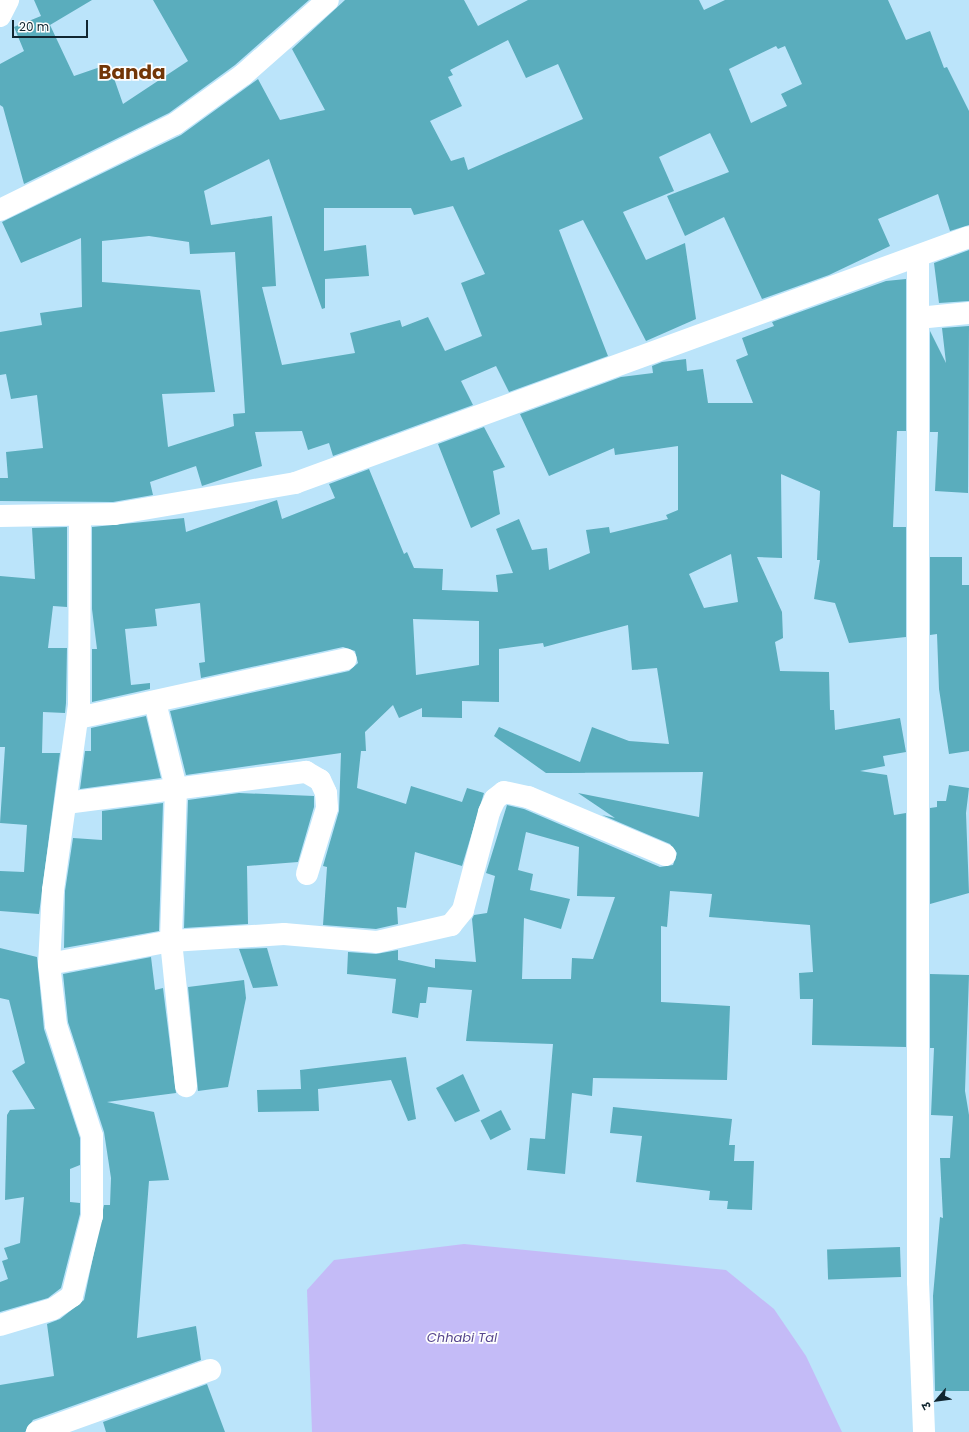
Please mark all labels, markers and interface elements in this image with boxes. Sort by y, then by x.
scale bar [14,12,90,38]
text: 20 m [19,18,49,35]
district label: Banda [98,60,166,84]
water label: Chhabi Tal [427,1330,497,1346]
north arrow [917,1380,957,1420]
text: उ [918,1399,935,1412]

